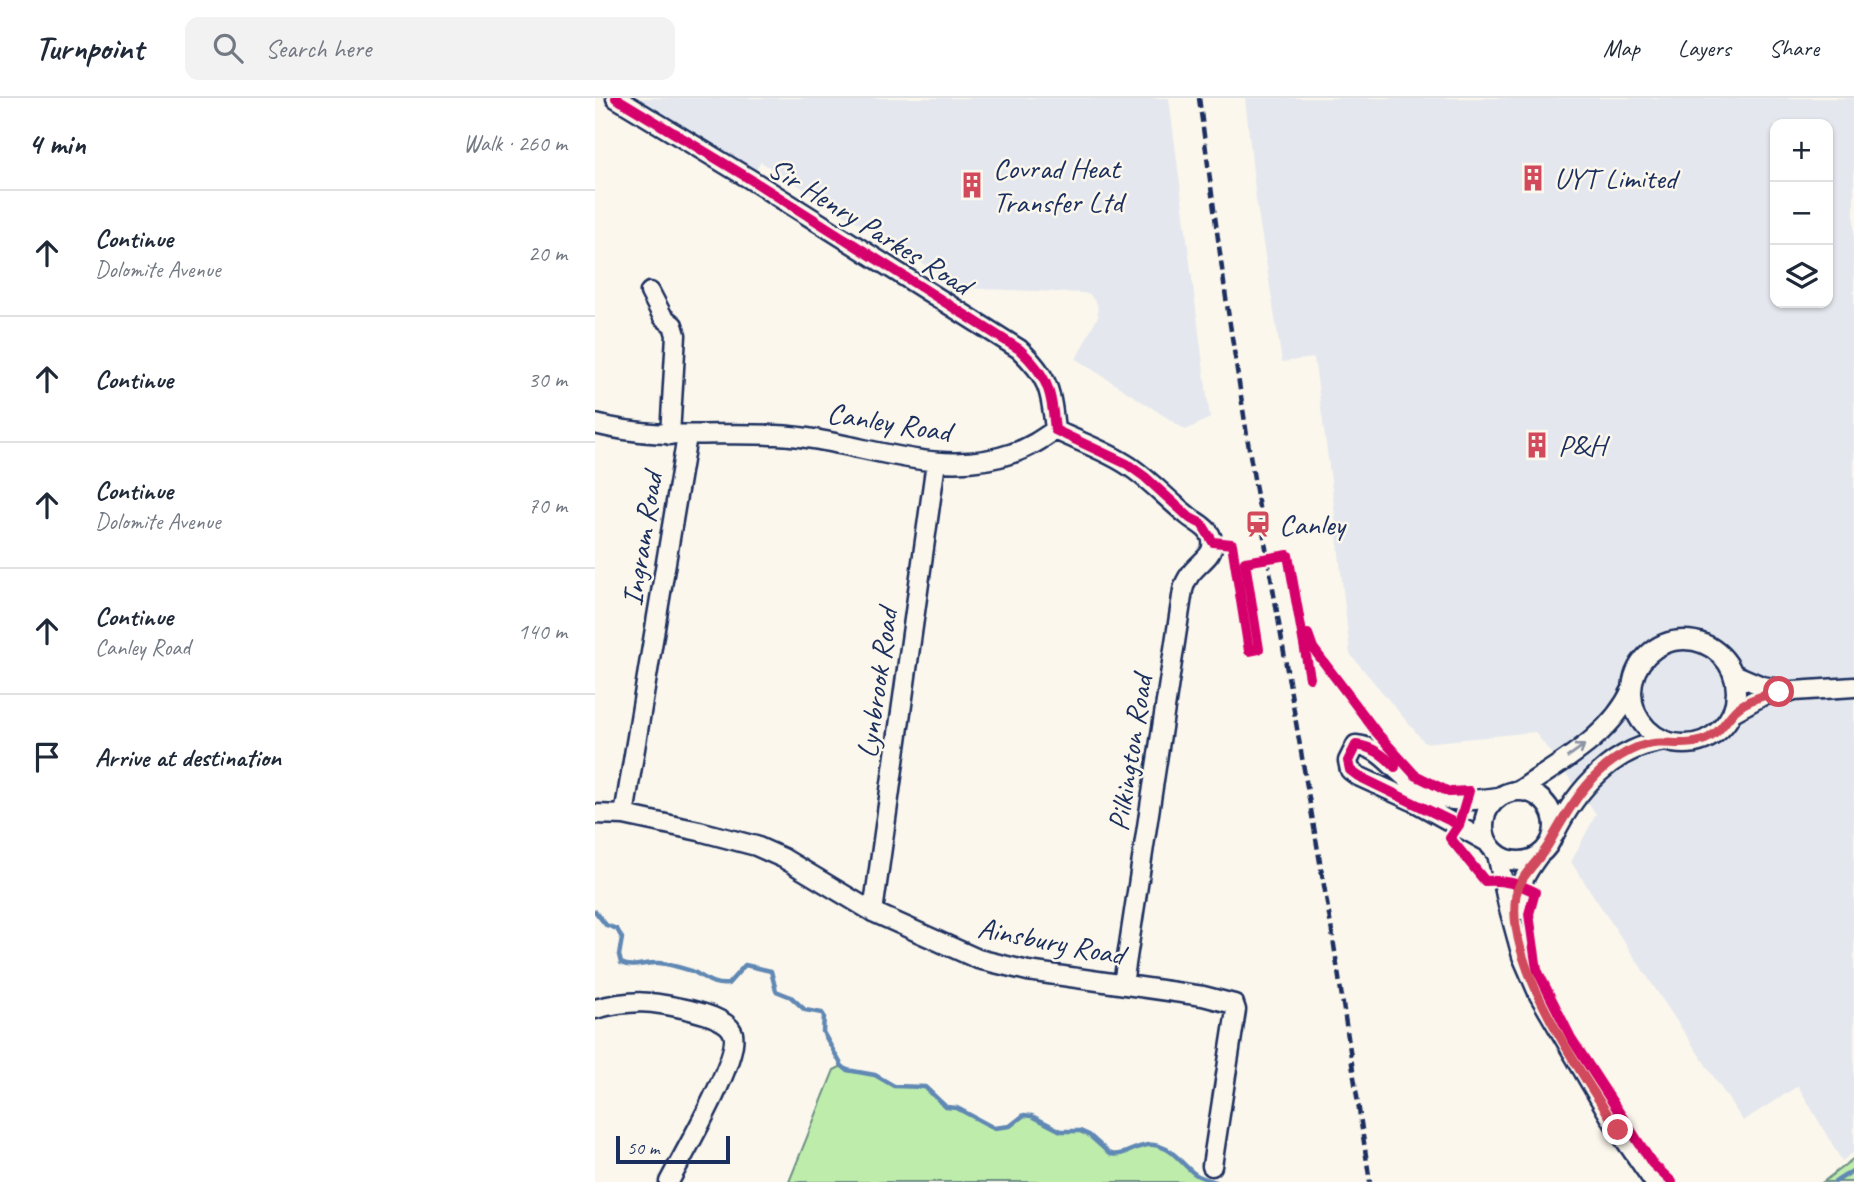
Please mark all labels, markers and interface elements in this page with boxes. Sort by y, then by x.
search box [185,17,675,80]
text: Turnpoint [35,27,143,69]
icon: search [209,29,247,67]
text: Search here [265,32,371,65]
text: Map [1603,33,1640,63]
text: Layers [1678,33,1731,63]
text: Share [1769,33,1819,63]
map controls [1770,119,1833,308]
button: + [1770,119,1833,182]
text: 4 min [28,125,85,163]
text: Walk · 260 m [463,129,567,158]
street label: Sir Henry Parkes Road [762,148,982,306]
place label: Covrad Heat Transfer Ltd [993,149,1127,221]
place label: UYT Limited [1554,159,1681,197]
building icon: UYT Limited [1518,163,1548,193]
building icon: Covrad Heat Transfer Ltd [957,170,987,200]
button: − [1770,182,1833,245]
text: Continue [95,222,173,255]
icon: ahead [28,234,66,272]
text: 20 m [528,239,567,268]
button: layers [1770,245,1833,308]
text: Dolomite Avenue [95,255,221,284]
icon: ahead [28,360,66,398]
text: Continue [95,363,173,396]
text: 30 m [528,365,567,394]
street label: Canley Road [825,394,958,451]
place label: P&H [1558,426,1611,464]
building icon: P&H [1522,430,1552,460]
street label: Ingram Road [613,466,672,608]
text: Continue [95,474,173,507]
icon: ahead [28,486,66,524]
text: 70 m [528,491,567,520]
place label: Canley [1279,505,1348,543]
text: Dolomite Avenue [95,507,221,536]
station icon: Canley [1243,509,1273,539]
text: Continue [95,600,173,633]
street label: Lynbrook Road [848,602,907,760]
icon: ahead [28,612,66,650]
text: 140 m [518,617,567,646]
text: Canley Road [95,633,190,662]
street label: Pilkington Road [1099,668,1162,834]
route start [1763,676,1794,707]
icon: arrive [28,738,66,776]
text: Arrive at destination [95,741,281,774]
one-way arrow [1566,744,1585,759]
street label: Ainsbury Road [975,908,1131,975]
route end [1602,1114,1633,1145]
scale bar [616,1133,730,1165]
text: 50 m [627,1136,659,1160]

